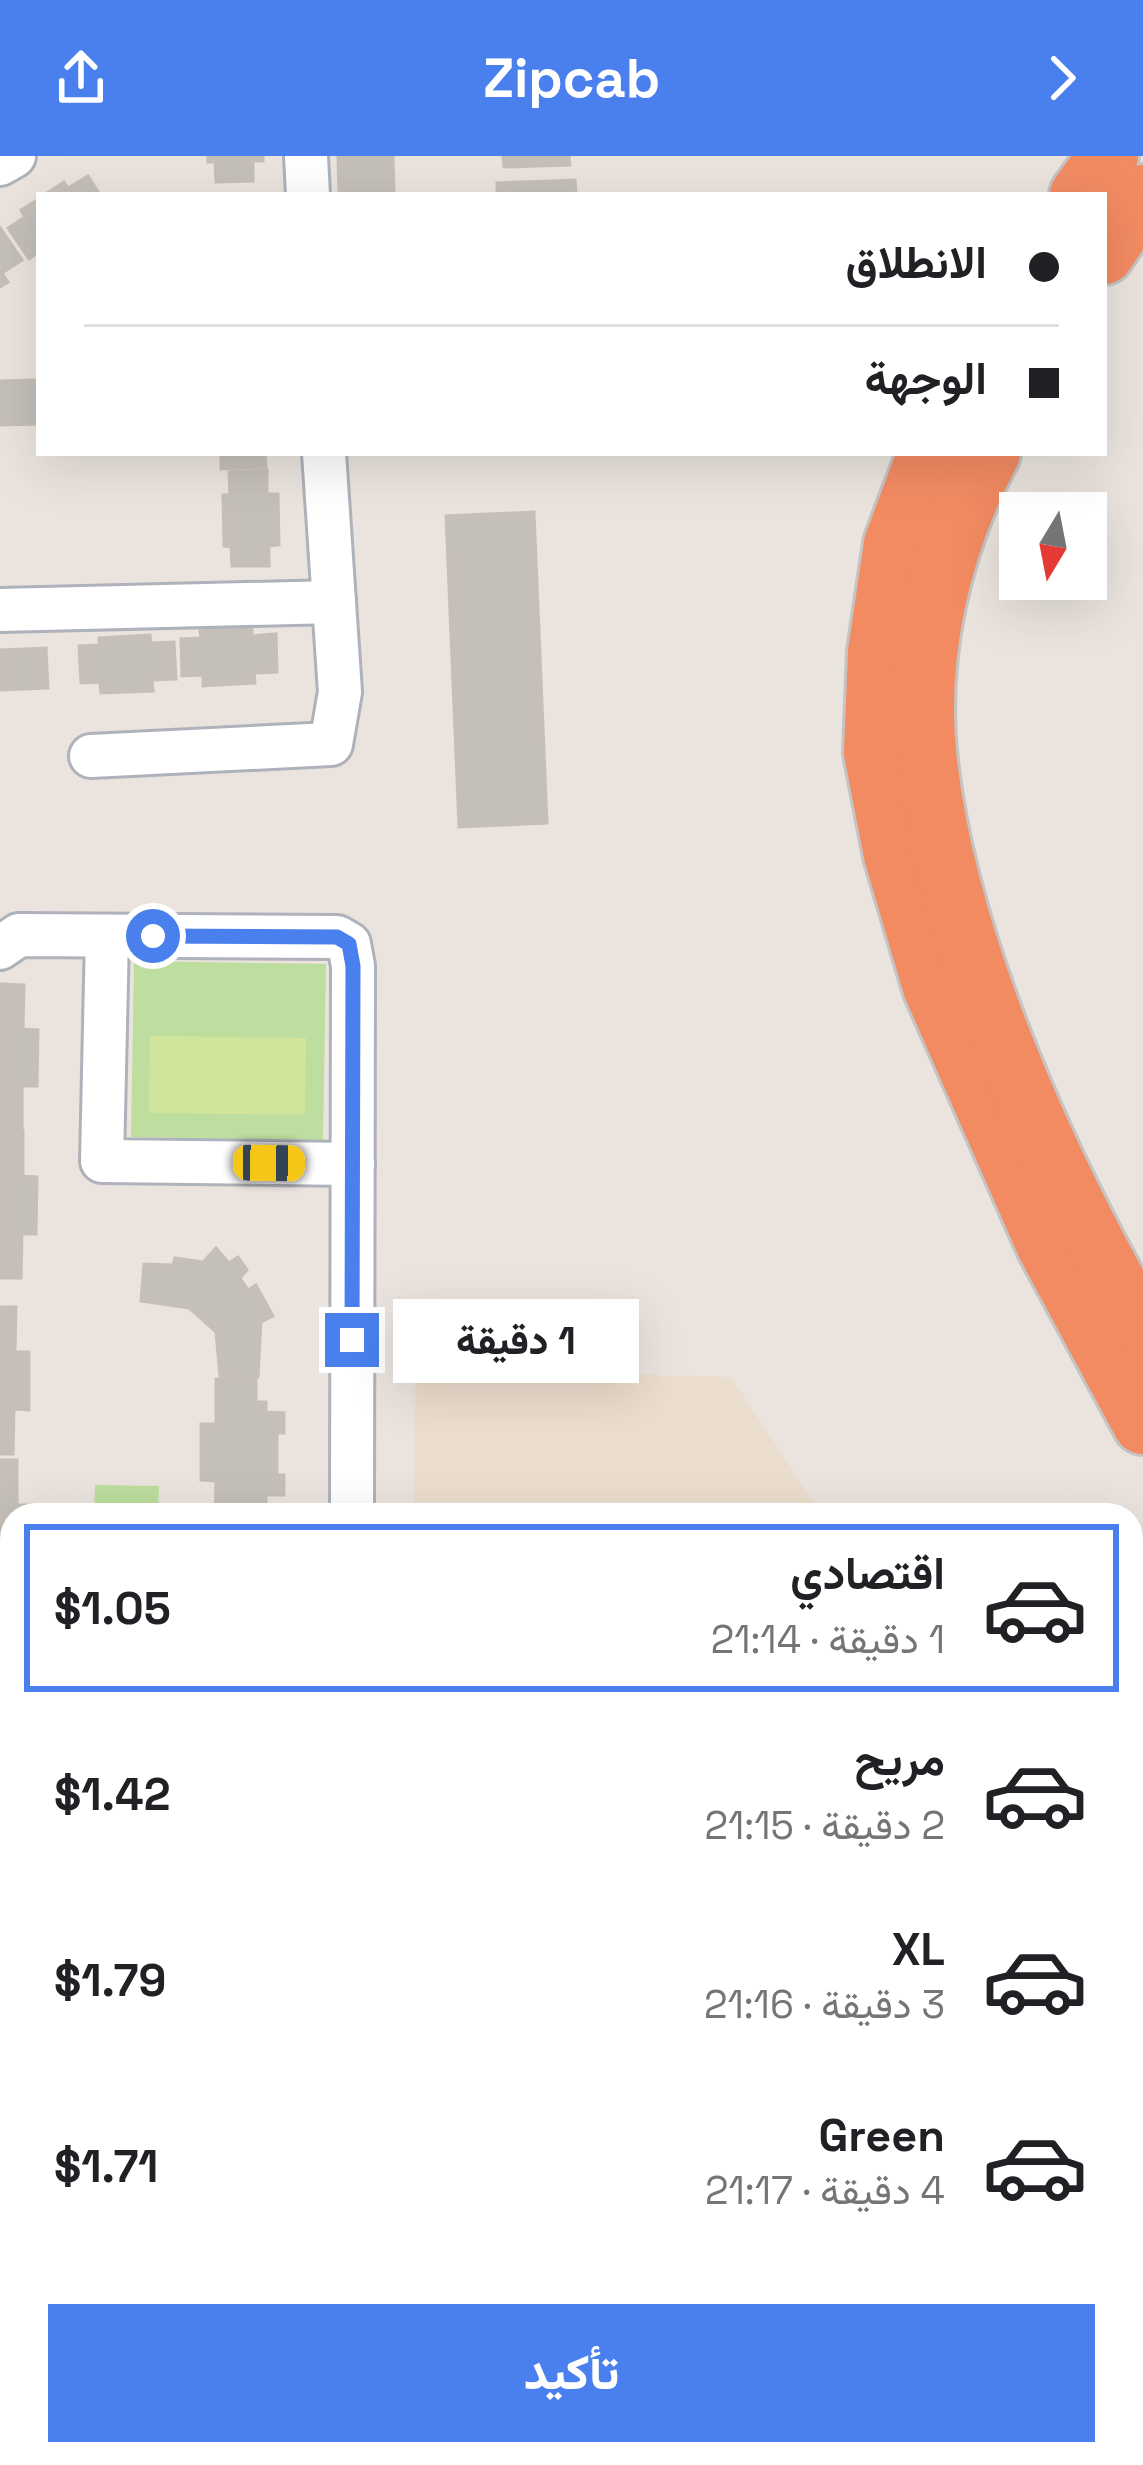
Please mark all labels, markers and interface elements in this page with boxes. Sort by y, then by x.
text: Zipcab [483,44,660,113]
icon: share [48,45,114,111]
icon: forward [1029,45,1095,111]
text: الانطلاق [846,234,987,291]
text: الوجهة [865,350,987,407]
north arrow [999,492,1107,600]
map controls [999,492,1107,600]
route start [126,909,180,963]
car [233,1144,305,1182]
callout: 1 دقيقة [394,1298,640,1382]
route end [325,1313,379,1367]
text: 1 دقيقة [456,1316,576,1365]
text: اقتصادي [790,1545,945,1602]
icon: car [981,1554,1089,1662]
text: $1.05 [54,1580,171,1637]
text: 1 دقيقة · 21:14 [711,1615,945,1664]
text: مريح [854,1731,945,1788]
icon: car [981,1740,1089,1848]
text: $1.42 [54,1766,170,1823]
text: 2 دقيقة · 21:15 [704,1801,945,1850]
text: XL [892,1921,945,1978]
icon: car [981,1926,1089,2034]
text: $1.79 [54,1952,166,2009]
text: 3 دقيقة · 21:16 [704,1980,945,2029]
text: Green [819,2107,945,2164]
icon: car [981,2112,1089,2220]
text: $1.71 [54,2138,158,2195]
text: 4 دقيقة · 21:17 [705,2166,945,2215]
button: تأكيد [48,2304,1095,2442]

